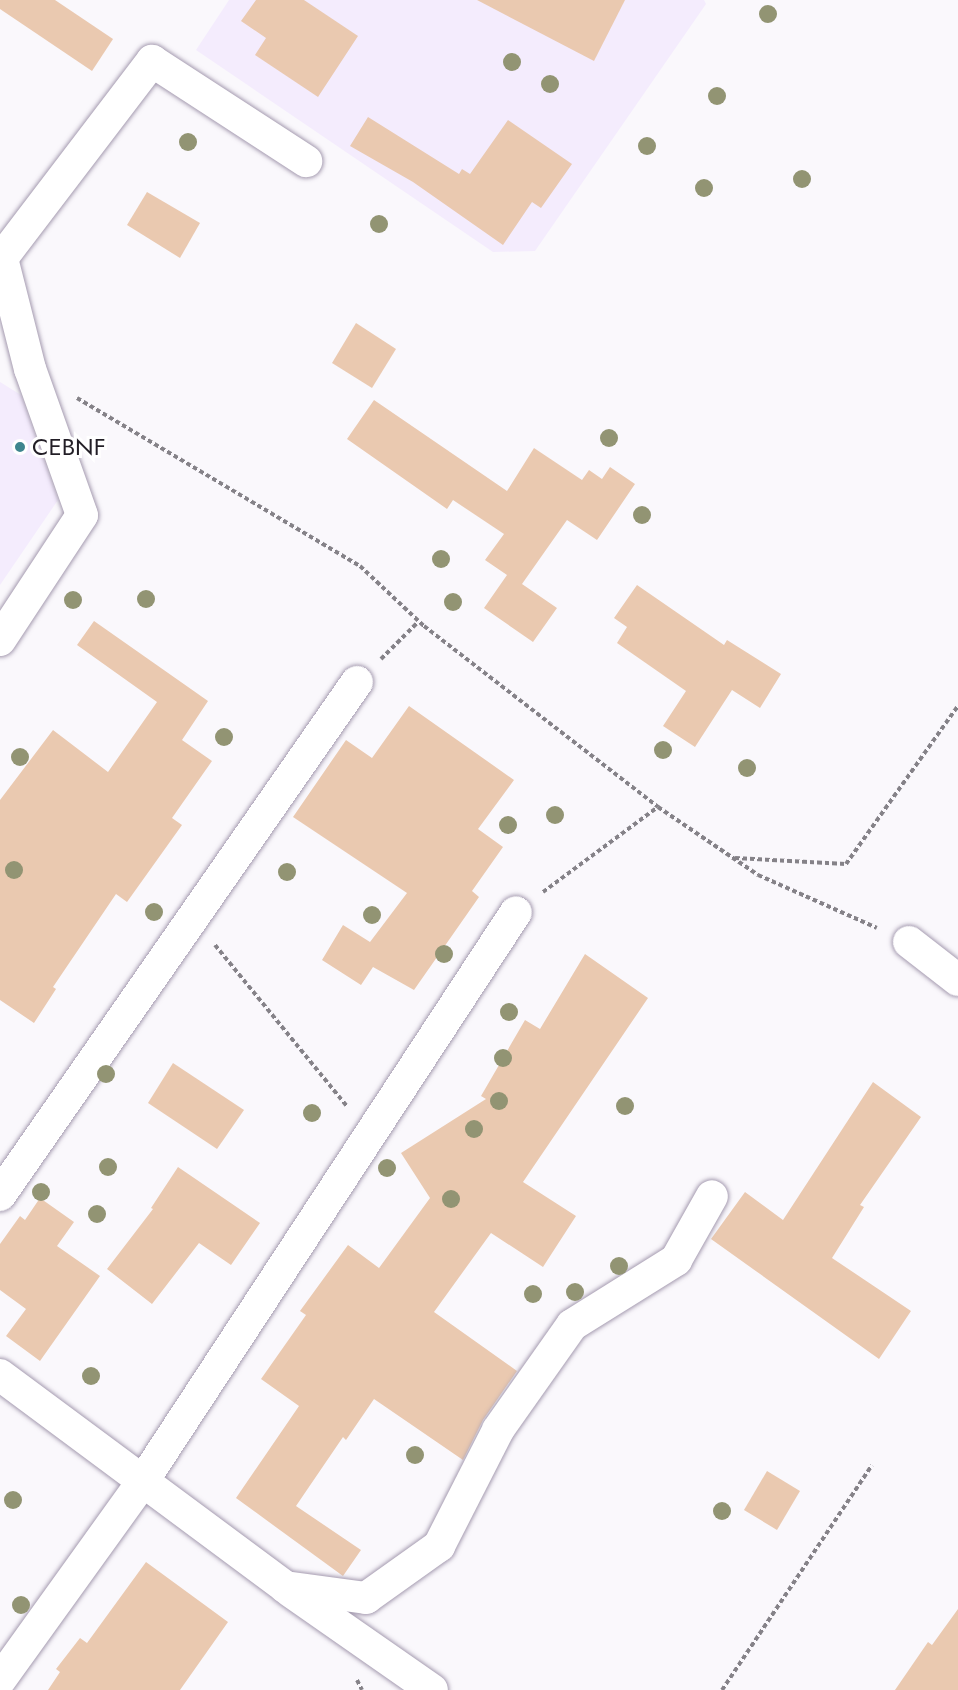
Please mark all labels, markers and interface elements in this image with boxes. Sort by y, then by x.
place label: CEBNF [32,433,106,461]
marker: CEBNF [13,440,27,454]

